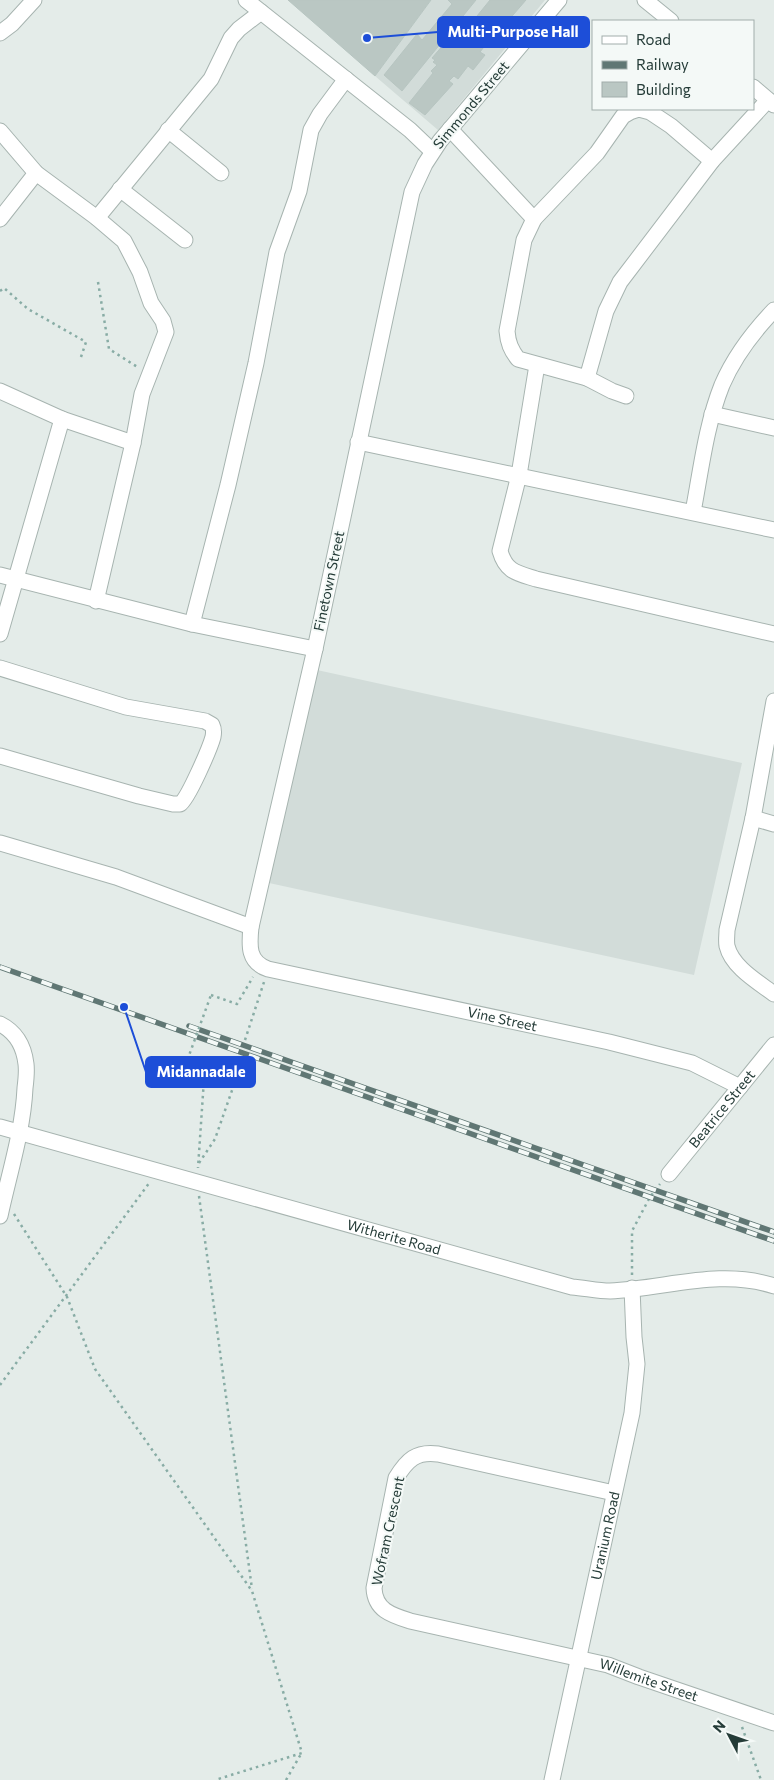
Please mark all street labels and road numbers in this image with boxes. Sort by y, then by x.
street label: Simmonds Street [429,57,512,152]
street label: Finetown Street [310,529,347,633]
street label: Vine Street [466,1003,539,1034]
street label: Beatrice Street [685,1066,758,1151]
street label: Witherite Road [345,1215,443,1258]
street label: Wofram Crescent [368,1474,407,1587]
street label: Uranium Road [587,1490,623,1581]
street label: Willemite Street [598,1654,701,1705]

